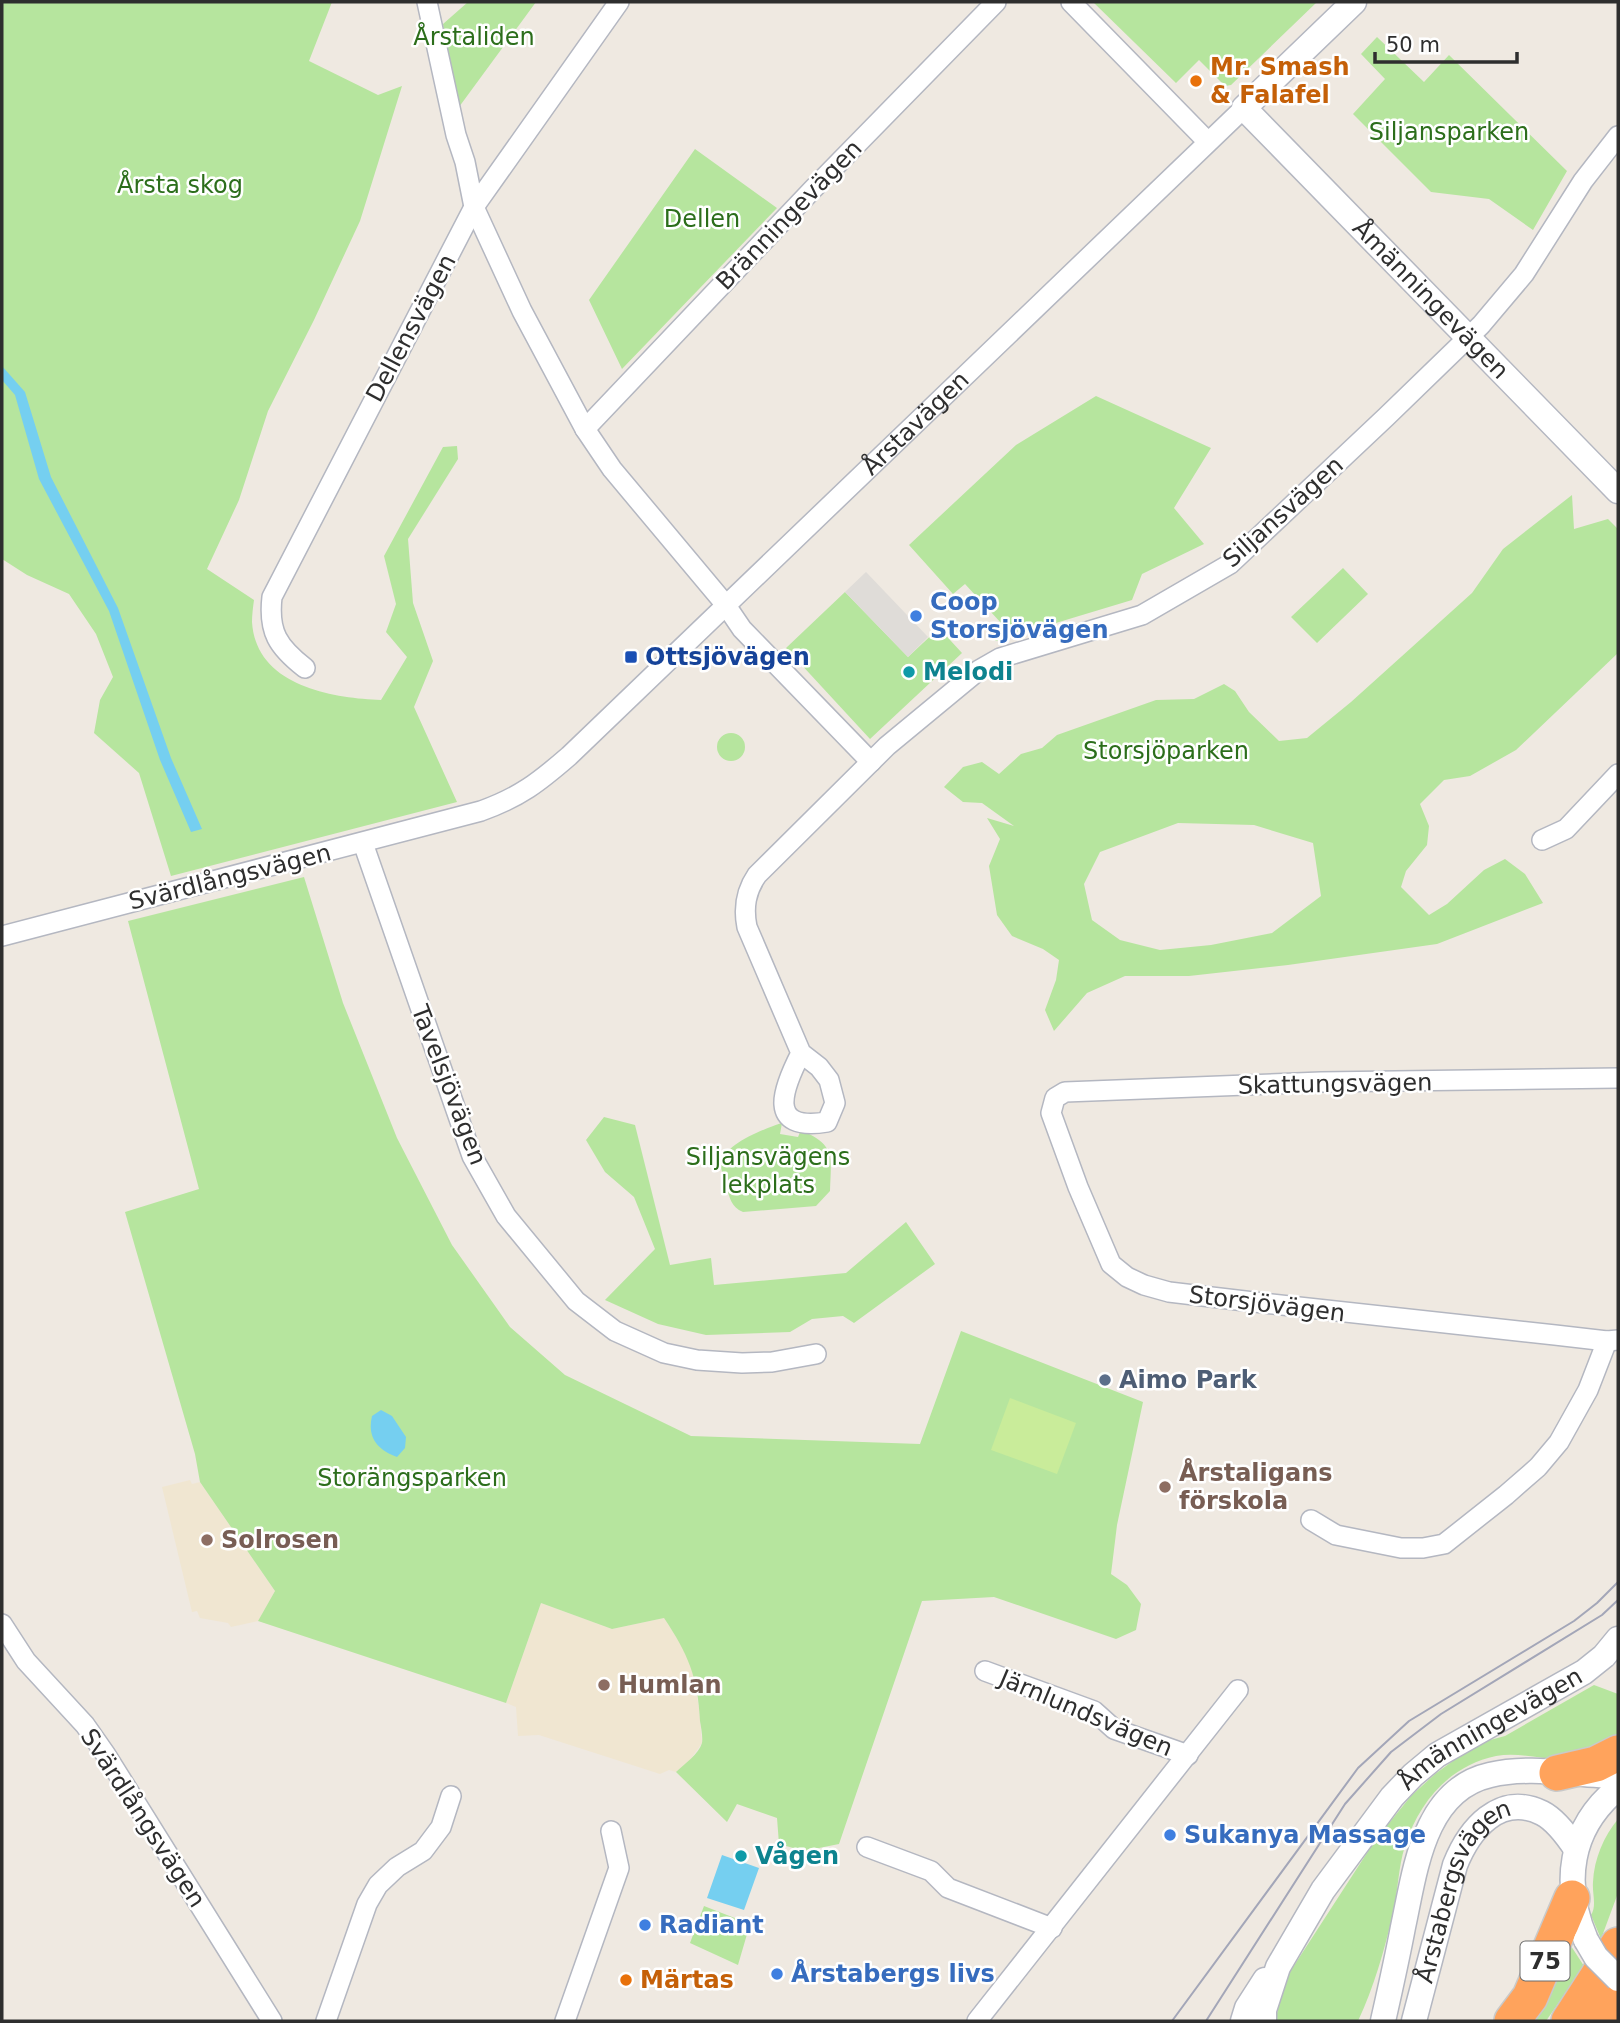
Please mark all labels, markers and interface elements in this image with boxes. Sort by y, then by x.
scale bar [1375,21,1517,65]
park label: Årstaliden [413,22,535,51]
text: 50 m [1386,33,1440,57]
place label: Mr. Smash & Falafel [1210,53,1350,109]
marker: Mr. Smash & Falafel [1188,73,1204,89]
park label: Siljansparken [1369,118,1529,146]
street label: Bränningevägen [710,134,868,296]
park label: Årsta skog [117,170,243,199]
park label: Dellen [664,205,740,233]
street label: Åmänningevägen [1347,213,1514,384]
street label: Dellensvägen [360,249,462,407]
street label: Årstavägen [856,366,975,481]
street label: Siljansvägen [1217,451,1349,573]
place label: Coop Storsjövägen [930,588,1108,644]
marker: Coop Storsjövägen [908,608,924,624]
place label: Ottsjövägen [645,643,810,671]
marker: Ottsjövägen [623,649,639,665]
place label: Melodi [923,658,1013,686]
marker: Melodi [901,664,917,680]
park label: Storsjöparken [1083,737,1249,765]
street label: Svärdlångsvägen [126,837,334,916]
street label: Tavelsjövägen [405,1000,492,1169]
street label: Skattungsvägen [1238,1068,1432,1100]
park label: Siljansvägens lekplats [686,1143,850,1199]
street label: Storsjövägen [1187,1281,1347,1327]
place label: Aimo Park [1119,1366,1258,1394]
marker: Aimo Park [1097,1372,1113,1388]
place label: Årstaligans förskola [1179,1458,1333,1515]
park label: Storängsparken [317,1464,507,1492]
marker: Årstaligans förskola [1157,1479,1173,1495]
place label: Solrosen [221,1526,339,1554]
marker: Solrosen [199,1532,215,1548]
street label: Åmänningevägen [1392,1662,1587,1796]
street label: Järnlundsvägen [993,1663,1177,1762]
place label: Humlan [618,1671,722,1699]
marker: Humlan [596,1677,612,1693]
street label: Svärdlångsvägen [75,1723,212,1913]
street label: Årstabergsvägen [1410,1794,1515,1986]
place label: Sukanya Massage [1184,1821,1426,1849]
marker: Sukanya Massage [1162,1827,1178,1843]
place label: Vågen [755,1841,839,1870]
marker: Vågen [733,1848,749,1864]
place label: Radiant [659,1911,764,1939]
marker: Radiant [637,1917,653,1933]
road number: 75 [1520,1942,1570,1980]
place label: Årstabergs livs [791,1959,995,1988]
place label: Märtas [640,1966,734,1994]
marker: Årstabergs livs [769,1966,785,1982]
marker: Märtas [618,1972,634,1988]

